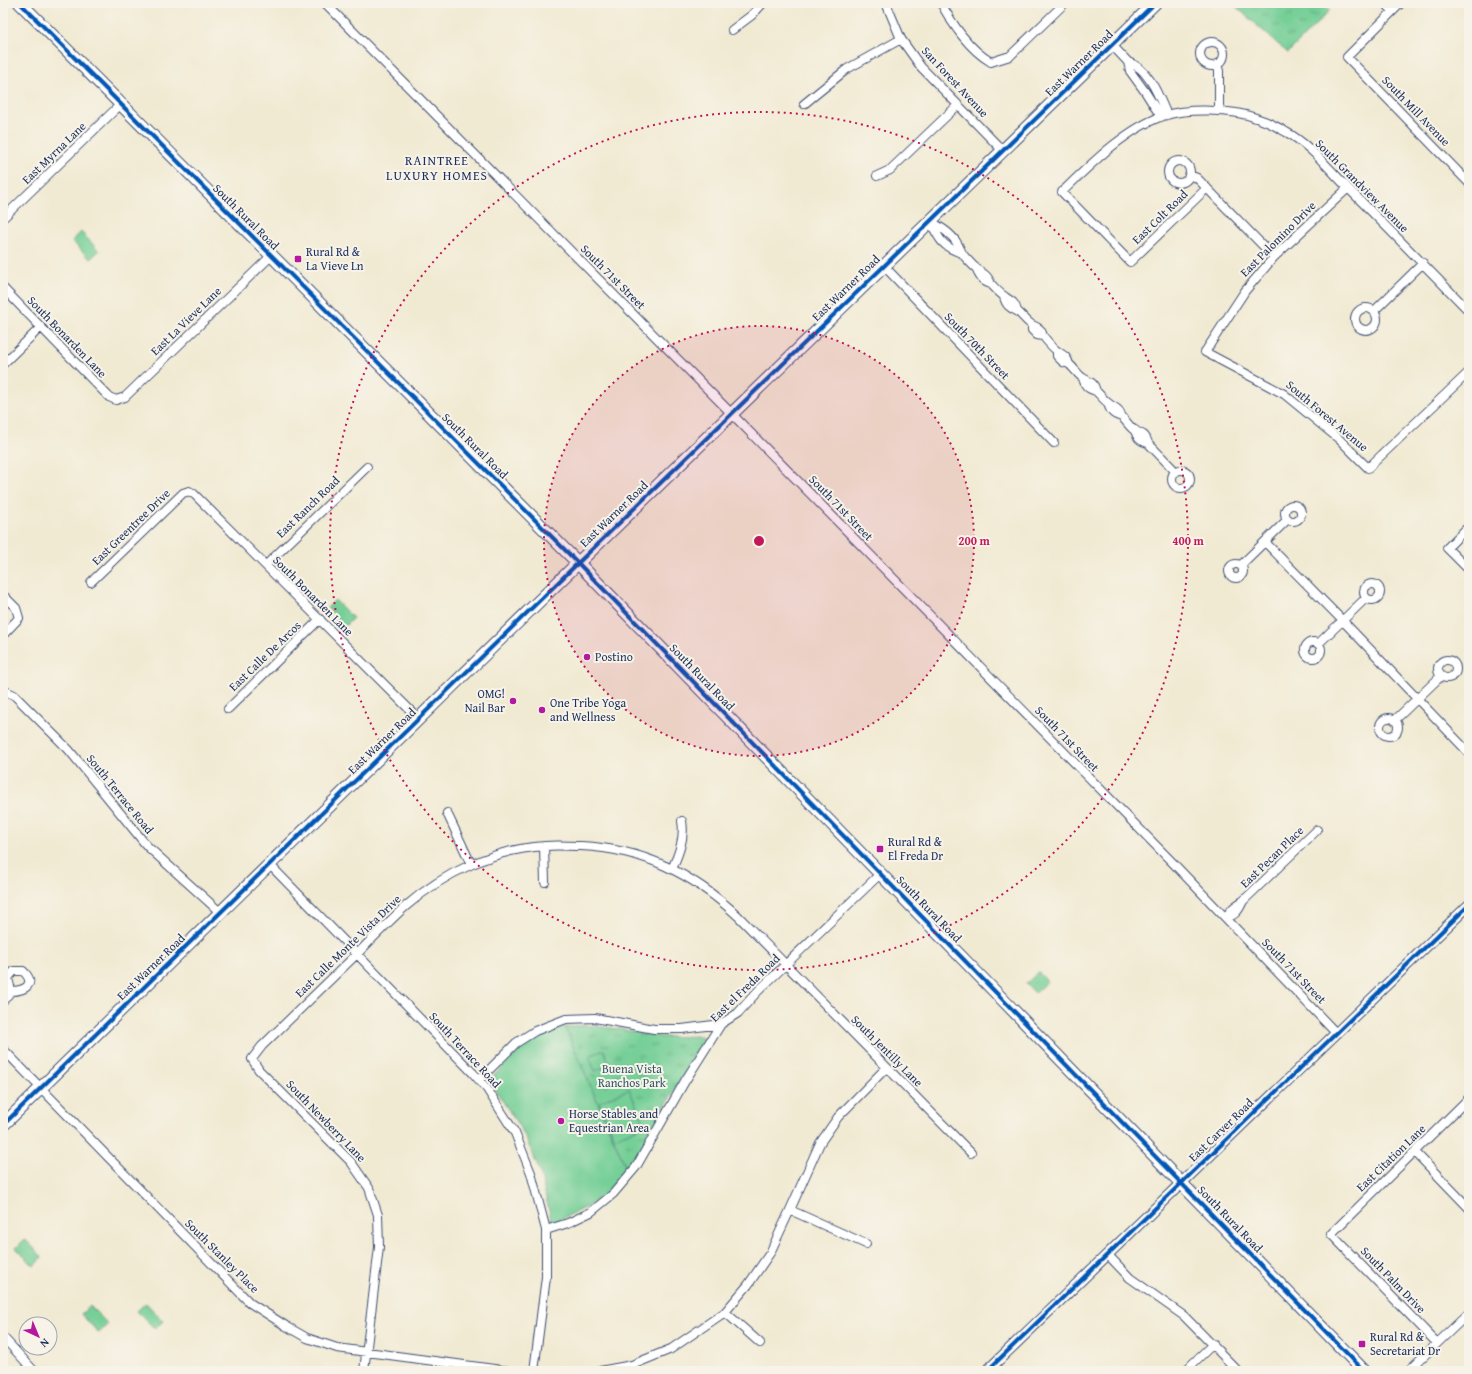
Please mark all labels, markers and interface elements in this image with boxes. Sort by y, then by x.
street label: East Warner Road [1041,25,1117,100]
street label: San Forest Avenue [918,42,993,121]
street label: South Mill Avenue [1378,72,1455,150]
street label: East Myrna Lane [18,117,90,188]
street label: South Grandview Avenue [1312,135,1413,236]
district label: RAINTREE LUXURY HOMES [386,151,488,185]
street label: South Rural Road [210,180,284,254]
street label: East Colt Road [1128,185,1192,248]
street label: East Palomino Drive [1236,197,1319,280]
street label: South 71st Street [577,240,650,313]
place label: Rural Rd & La Vieve Ln [306,243,364,274]
street label: East Warner Road [808,250,884,325]
marker: Rural Rd & La Vieve Ln [293,254,303,264]
street label: East La Vieve Lane [147,282,225,359]
street label: South Bonarden Lane [24,292,111,382]
street label: South 70th Street [941,308,1014,384]
street label: South Forest Avenue [1283,376,1372,455]
street label: South Rural Road [439,409,513,483]
street label: South 71st Street [805,471,878,545]
street label: East Ranch Road [272,472,344,541]
street label: East Warner Road [576,476,652,551]
street label: East Greentree Drive [88,484,174,569]
text: 200 m [958,532,991,549]
text: 400 m [1172,532,1205,549]
centre of rings [752,534,766,548]
street label: South Bonarden Lane [269,552,358,640]
street label: East Calle De Arcos [225,617,305,695]
street label: South Rural Road [666,639,739,714]
place label: Postino [595,648,633,665]
marker: Postino [582,652,592,662]
place label: OMG! Nail Bar [465,685,505,716]
place label: One Tribe Yoga and Wellness [550,694,626,725]
marker: OMG! Nail Bar [508,696,518,706]
street label: South 71st Street [1031,702,1104,776]
street label: East Warner Road [344,703,420,778]
marker: One Tribe Yoga and Wellness [537,705,547,715]
street label: South Terrace Road [83,750,158,838]
street label: East Pecan Place [1236,822,1307,891]
place label: Rural Rd & El Freda Dr [888,833,943,864]
marker: Rural Rd & El Freda Dr [875,844,885,854]
street label: South Rural Road [893,871,966,946]
street label: East Calle Monte Vista Drive [291,890,405,1001]
street label: East Warner Road [113,929,189,1004]
street label: South 71st Street [1258,934,1331,1008]
street label: East el Freda Road [706,949,784,1025]
street label: South Terrace Road [426,1008,505,1092]
street label: South Jentilly Lane [848,1011,927,1091]
park label: Buena Vista Ranchos Park [598,1060,667,1091]
street label: South Newberry Lane [283,1076,370,1166]
street label: East Carver Road [1184,1094,1257,1165]
place label: Horse Stables and Equestrian Area [569,1105,659,1136]
marker: Horse Stables and Equestrian Area [556,1116,566,1126]
street label: East Citation Lane [1352,1120,1429,1195]
street label: South Rural Road [1194,1181,1267,1256]
street label: South Stanley Place [181,1215,264,1297]
street label: South Palm Drive [1357,1242,1430,1317]
north arrow [18,1316,58,1356]
place label: Rural Rd & Secretariat Dr [1370,1328,1440,1359]
text: N [36,1335,53,1352]
marker: Rural Rd & Secretariat Dr [1357,1339,1367,1349]

